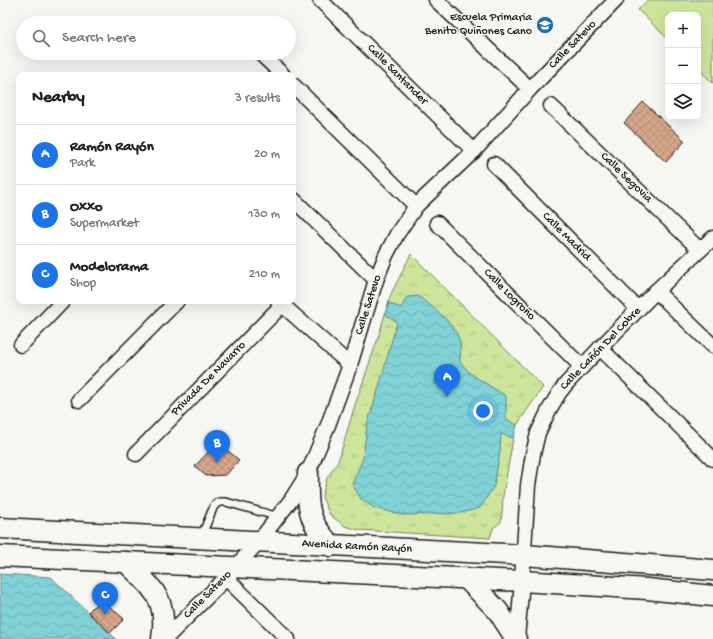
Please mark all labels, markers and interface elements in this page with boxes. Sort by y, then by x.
place label: Escuela Primaria Benito Quiñones Cano [424,11,532,39]
map controls [665,12,701,120]
button: + [665,12,701,48]
school or university icon: Escuela Primaria Benito Quiñones Cano [535,15,555,35]
search box [16,16,296,60]
street label: Calle Satevo [546,18,600,72]
icon: search [30,27,52,49]
text: Search here [62,29,136,47]
street label: Calle Santander [364,42,432,110]
button: − [665,48,701,84]
button: layers [665,84,701,120]
text: Nearby [32,88,85,108]
text: 3 results [235,91,280,106]
text: Ramón Rayón [70,138,154,156]
text: A [41,147,49,162]
text: 20 m [254,147,280,162]
street label: Calle Segovia [597,150,655,206]
text: Park [70,156,95,171]
text: Oxxo [70,198,103,216]
text: B [42,207,48,222]
text: 130 m [248,207,280,222]
street label: Calle Madrid [539,210,594,265]
text: Supermarket [70,216,139,231]
text: Modelorama [70,258,148,276]
street label: Calle Logroño [480,266,538,324]
text: C [41,267,49,282]
text: 210 m [249,267,280,282]
street label: Calle Satevo [353,273,385,337]
text: Shop [70,276,96,291]
street label: Calle Cañón Del Cobre [558,304,645,393]
street label: Privada De Navarro [168,339,249,420]
pin: A [434,364,460,397]
your location [473,401,493,421]
pin: B [204,430,230,463]
street label: Avenida Ramón Rayón [301,537,413,557]
street label: Calle Satevo [181,568,235,622]
pin: C [92,582,118,615]

